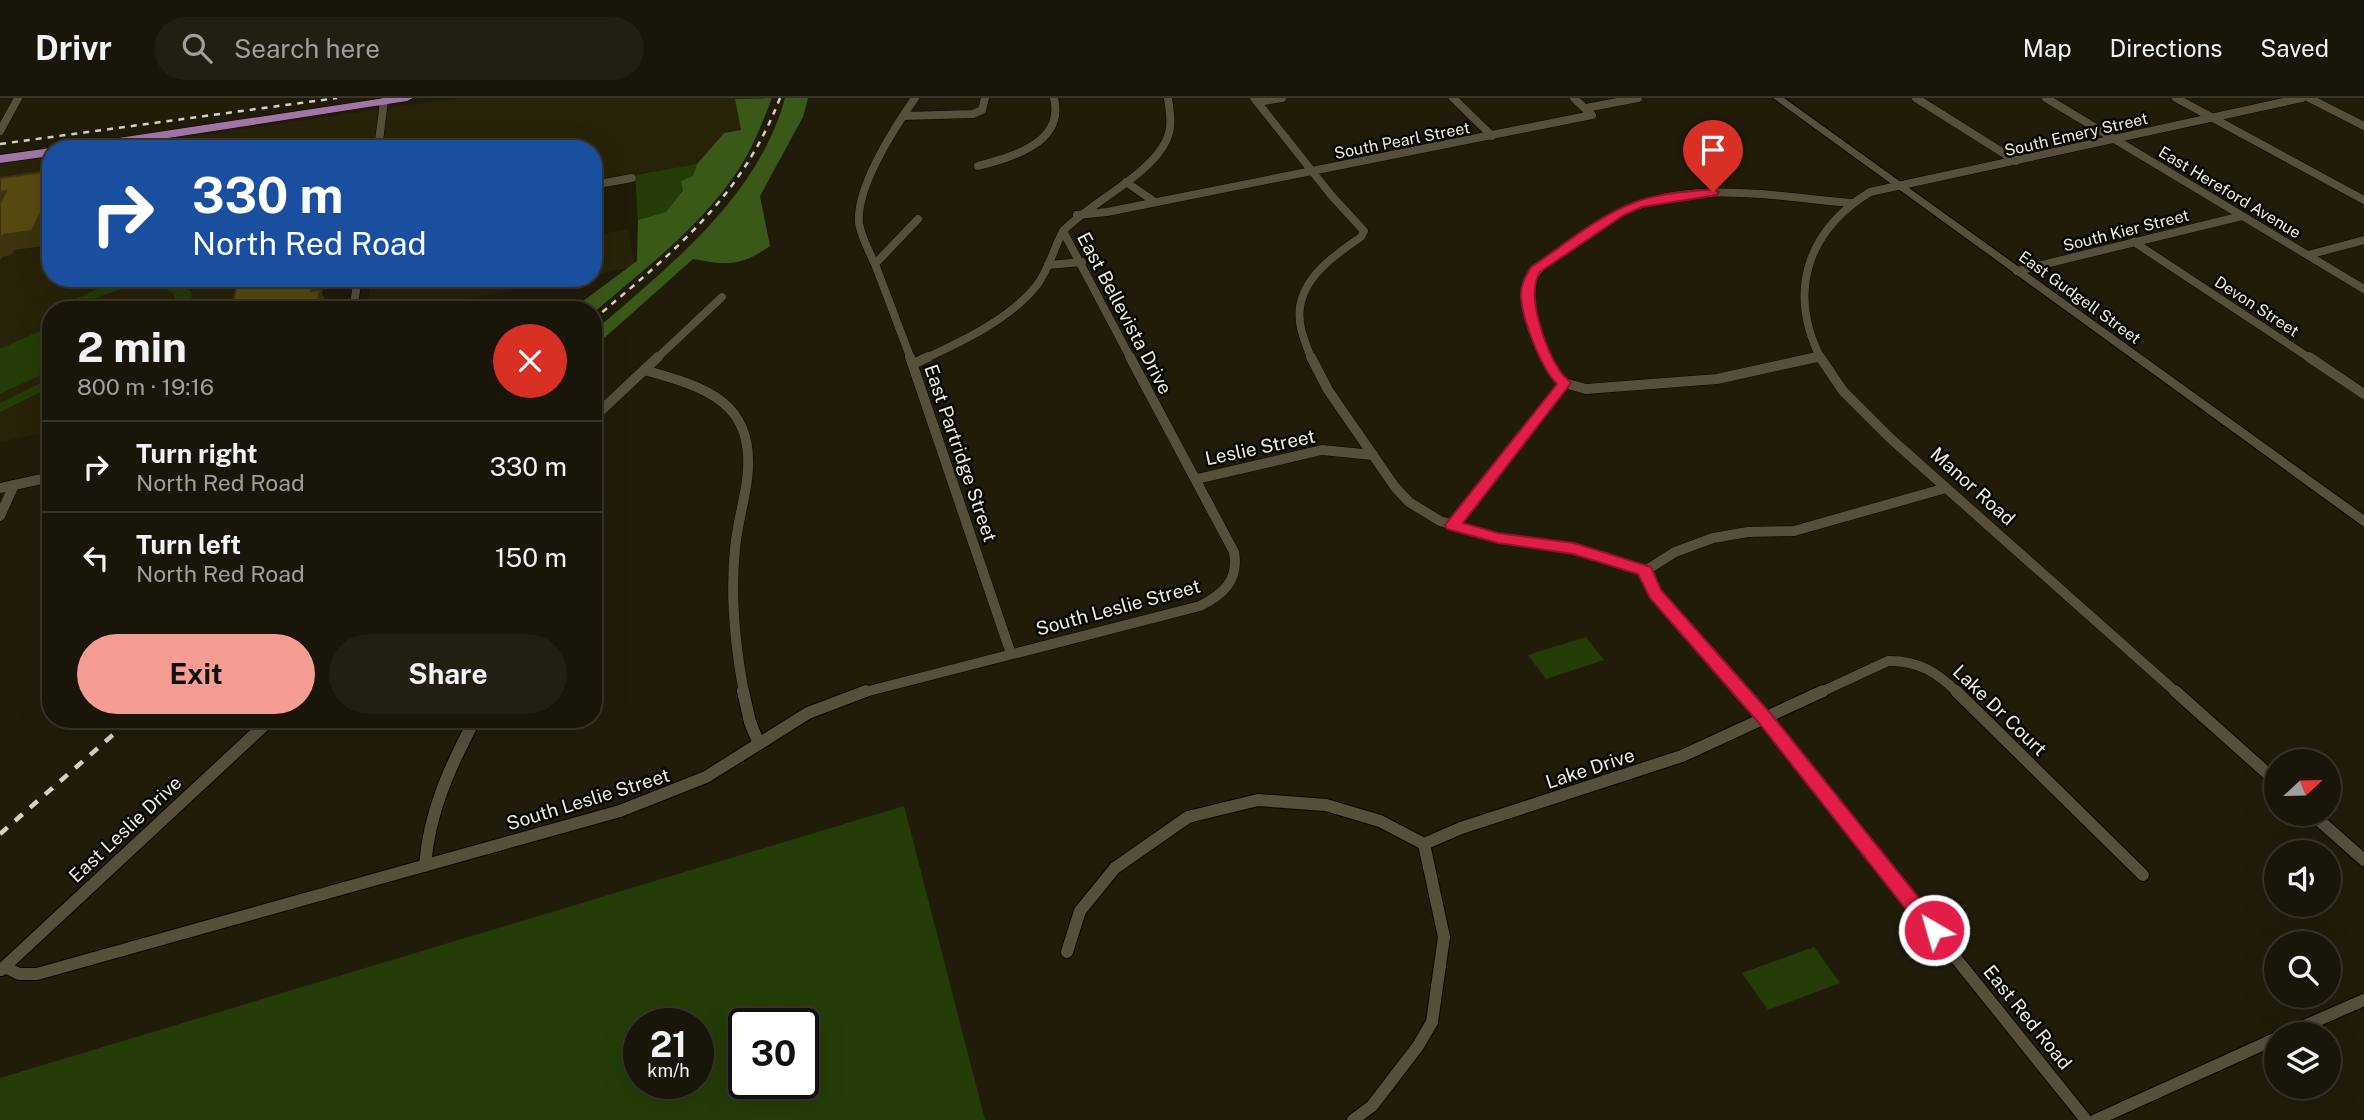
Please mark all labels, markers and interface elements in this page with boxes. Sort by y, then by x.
search box [154,17,644,80]
text: Drivr [35,29,112,67]
icon: search [178,29,216,67]
text: Search here [234,33,380,64]
text: Map [2023,34,2072,62]
text: Directions [2110,34,2222,62]
text: Saved [2260,34,2329,62]
street label: South Emery Street [2003,109,2150,160]
street label: South Pearl Street [1333,118,1472,163]
pin [1683,120,1743,192]
icon: arrive [1694,131,1732,169]
street label: East Hereford Avenue [2155,142,2304,242]
text: 330 m [192,166,343,224]
icon: right [77,168,168,259]
street label: South Kier Street [2061,206,2191,255]
text: North Red Road [192,225,427,262]
street label: East Bellevista Drive [1073,228,1177,398]
street label: East Gudgell Street [2015,247,2144,348]
street label: Devon Street [2211,272,2302,341]
text: 2 min [77,322,187,371]
button: close [493,324,567,398]
street label: East Partridge Street [920,361,1002,545]
text: 800 m · 19:16 [77,373,214,400]
street label: Leslie Street [1203,425,1317,469]
text: Turn right [136,438,258,469]
street label: Manor Road [1926,442,2020,530]
icon: right [77,448,115,486]
text: 330 m [490,451,567,482]
text: North Red Road [136,469,305,496]
text: Turn left [136,529,241,560]
icon: left [77,539,115,577]
text: 150 m [495,542,567,573]
text: North Red Road [136,560,305,587]
street label: South Leslie Street [1033,574,1203,640]
button: Exit [77,634,315,714]
button: Share [329,634,567,714]
street label: Lake Dr Court [1949,660,2051,760]
street label: Lake Drive [1543,743,1637,793]
north arrow [2264,749,2342,826]
map controls [2264,749,2341,1099]
street label: South Leslie Street [504,764,672,834]
street label: East Leslie Drive [64,771,186,887]
button: sound [2264,840,2341,917]
position arrow [1897,893,1971,967]
button: search [2264,931,2341,1008]
street label: East Red Road [1979,960,2077,1074]
speed limit sign: 30 [728,1008,819,1099]
button: layers [2264,1022,2341,1099]
text: 21 [650,1024,687,1065]
text: km/h [647,1060,690,1081]

